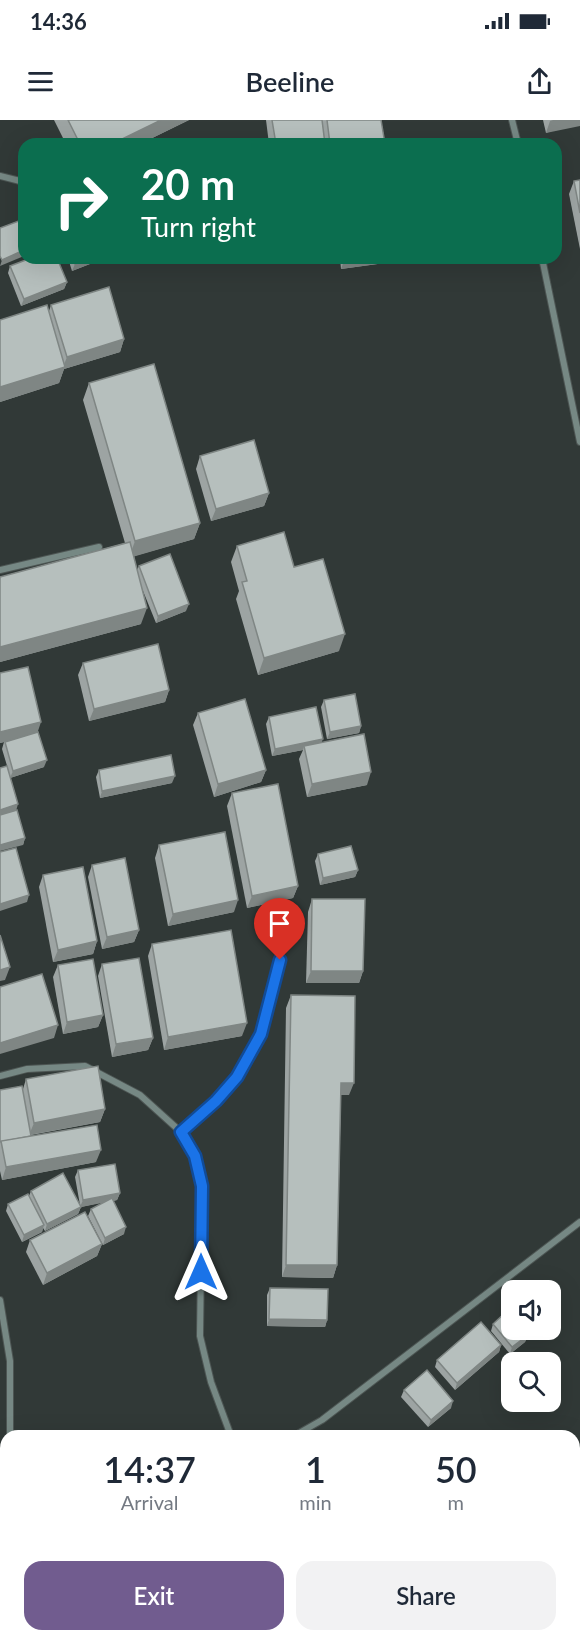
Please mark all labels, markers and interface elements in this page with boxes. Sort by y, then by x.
text: 14:36 [30,8,87,35]
icon: menu [24,65,57,98]
text: Beeline [246,65,334,98]
icon: share [523,65,556,98]
text: 20 m [141,159,235,209]
icon: right [42,162,120,240]
text: Turn right [141,210,256,243]
pin [254,898,305,960]
icon: arrive [263,907,296,940]
position arrow [169,1240,233,1304]
map controls [501,1280,561,1412]
button: sound [501,1280,561,1340]
button: search [501,1352,561,1412]
text: 14:37 [103,1447,196,1491]
text: 1 [305,1447,326,1491]
text: 50 [435,1447,477,1491]
text: Arrival [121,1490,178,1514]
text: min [299,1490,332,1514]
text: m [448,1490,464,1514]
button: Exit [24,1561,284,1630]
button: Share [296,1561,556,1630]

